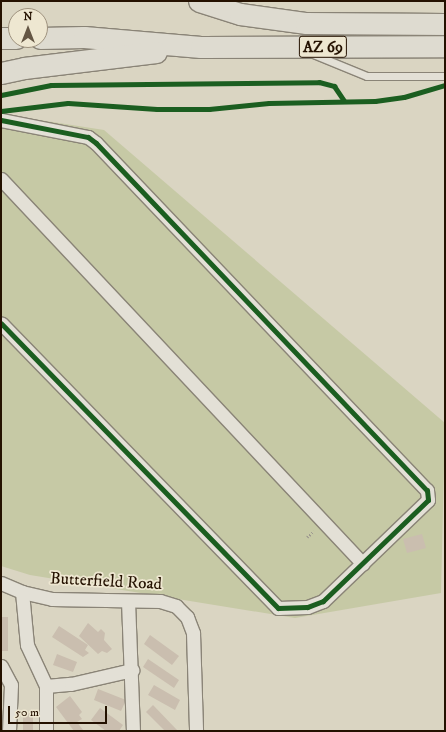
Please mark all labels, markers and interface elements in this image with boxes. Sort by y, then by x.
north arrow [8,8,48,48]
text: N [23,10,33,24]
road number: AZ 69 [298,33,348,61]
street label: Butterfield Road [49,569,163,595]
scale bar [10,698,109,724]
text: 50 m [15,705,39,720]

